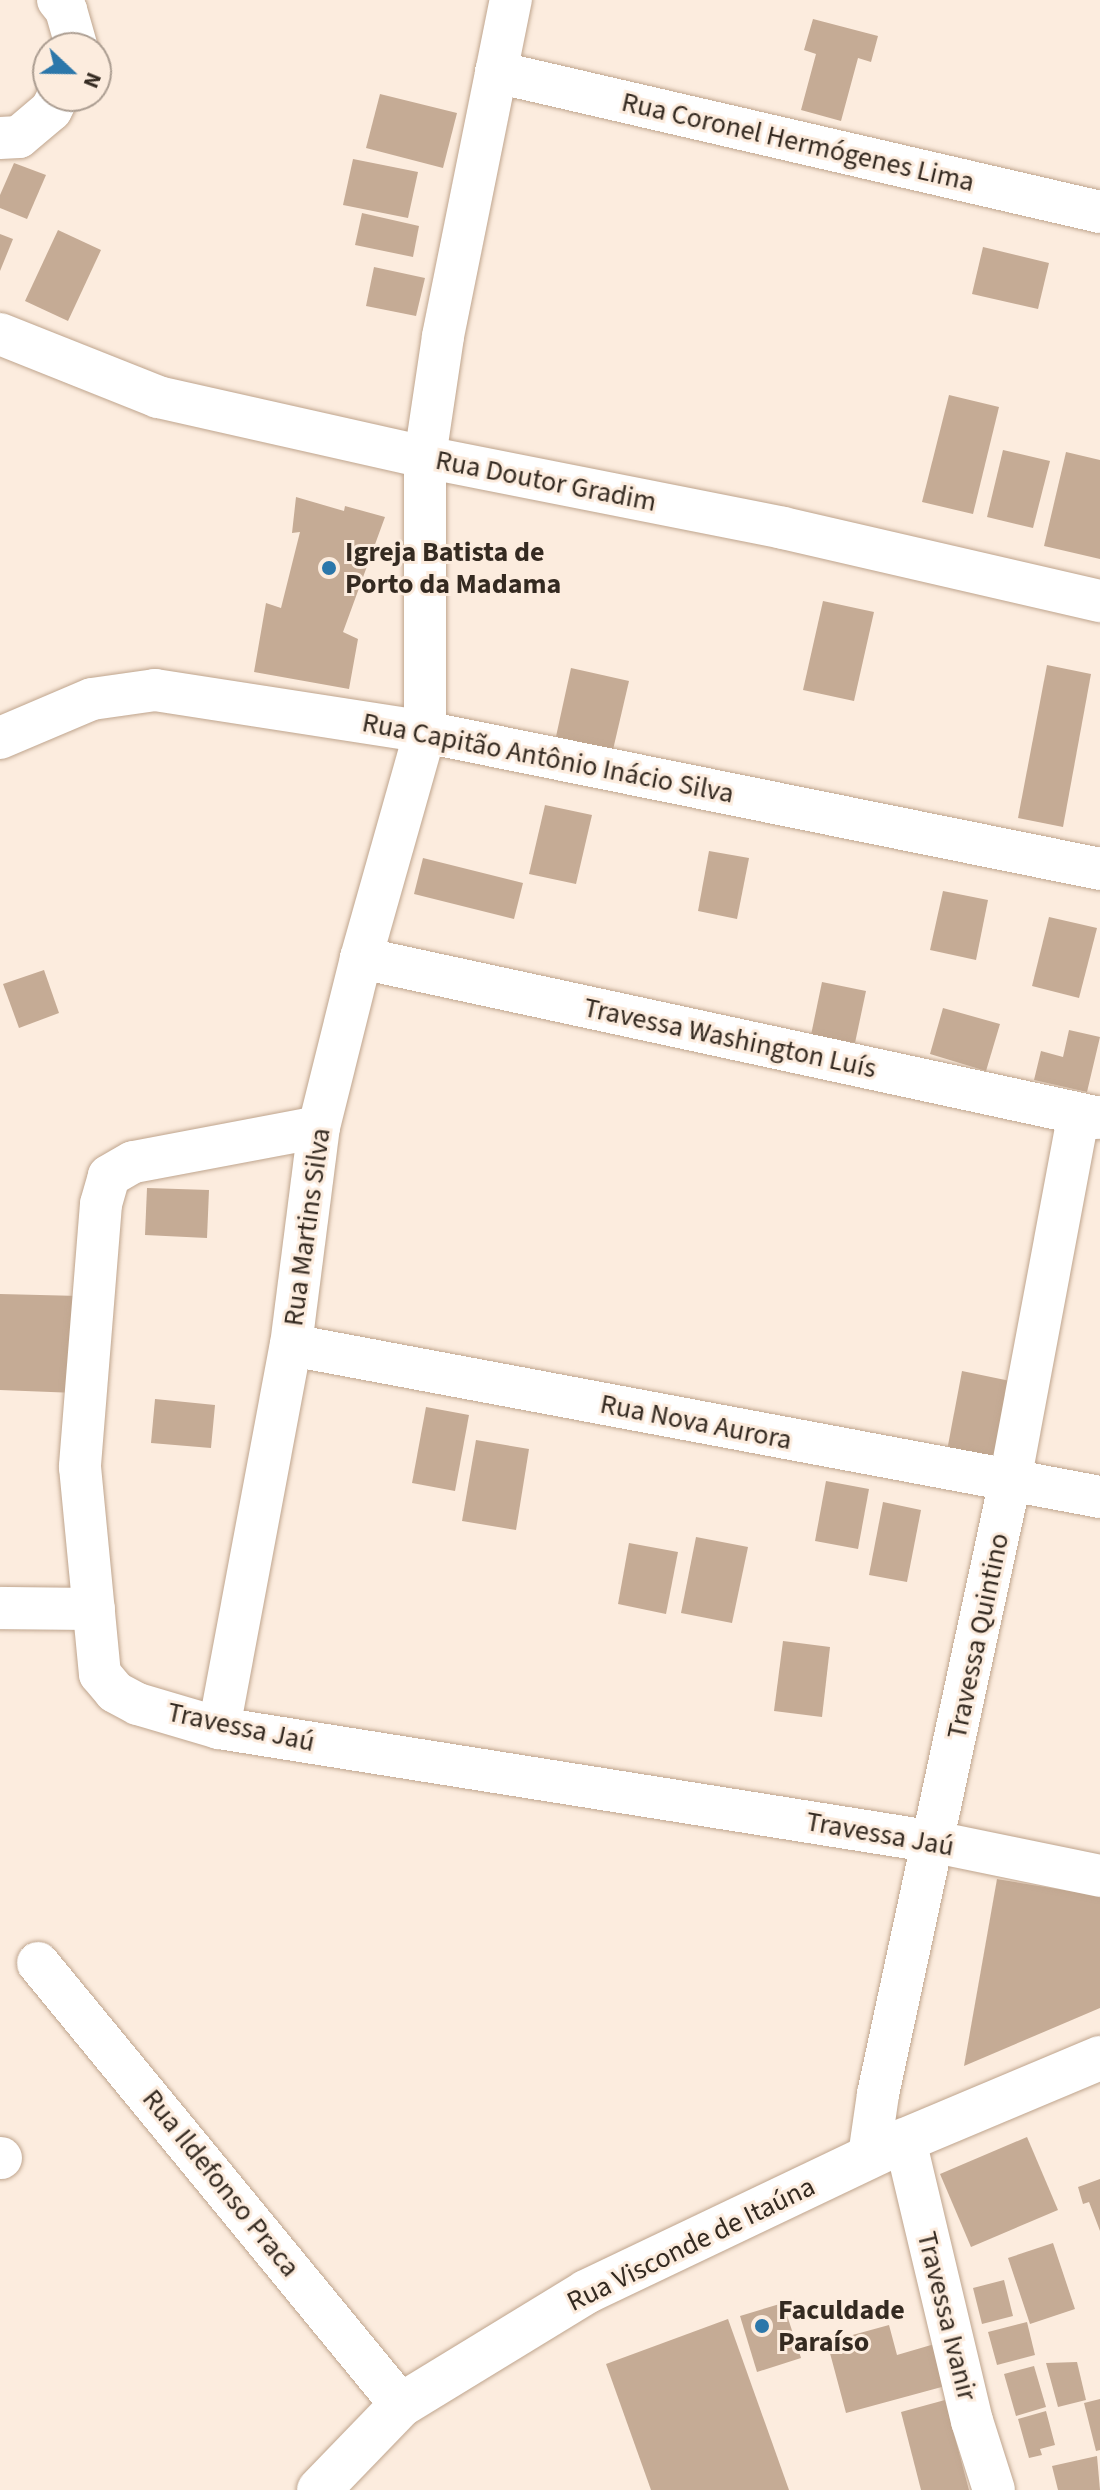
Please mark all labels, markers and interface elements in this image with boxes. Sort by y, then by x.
north arrow [32,32,112,112]
text: N [75,67,110,93]
street label: Rua Coronel Hermógenes Lima [618,85,978,199]
street label: Rua Doutor Gradim [433,443,659,519]
place label: Igreja Batista de Porto da Madama [345,535,561,601]
marker: Igreja Batista de Porto da Madama [320,559,338,577]
street label: Rua Capitão Antônio Inácio Silva [359,705,737,811]
street label: Travessa Washington Luís [581,991,879,1085]
street label: Rua Martins Silva [276,1126,338,1328]
street label: Rua Nova Aurora [597,1387,795,1457]
street label: Travessa Quintino [940,1530,1016,1742]
street label: Travessa Jaú [164,1695,318,1759]
street label: Travessa Jaú [803,1804,957,1864]
street label: Rua Ildefonso Praca [135,2083,307,2283]
street label: Rua Visconde de Itaúna [562,2169,820,2319]
street label: Travessa Ivanir [910,2228,984,2404]
place label: Faculdade Paraíso [778,2293,905,2359]
marker: Faculdade Paraíso [753,2317,771,2335]

